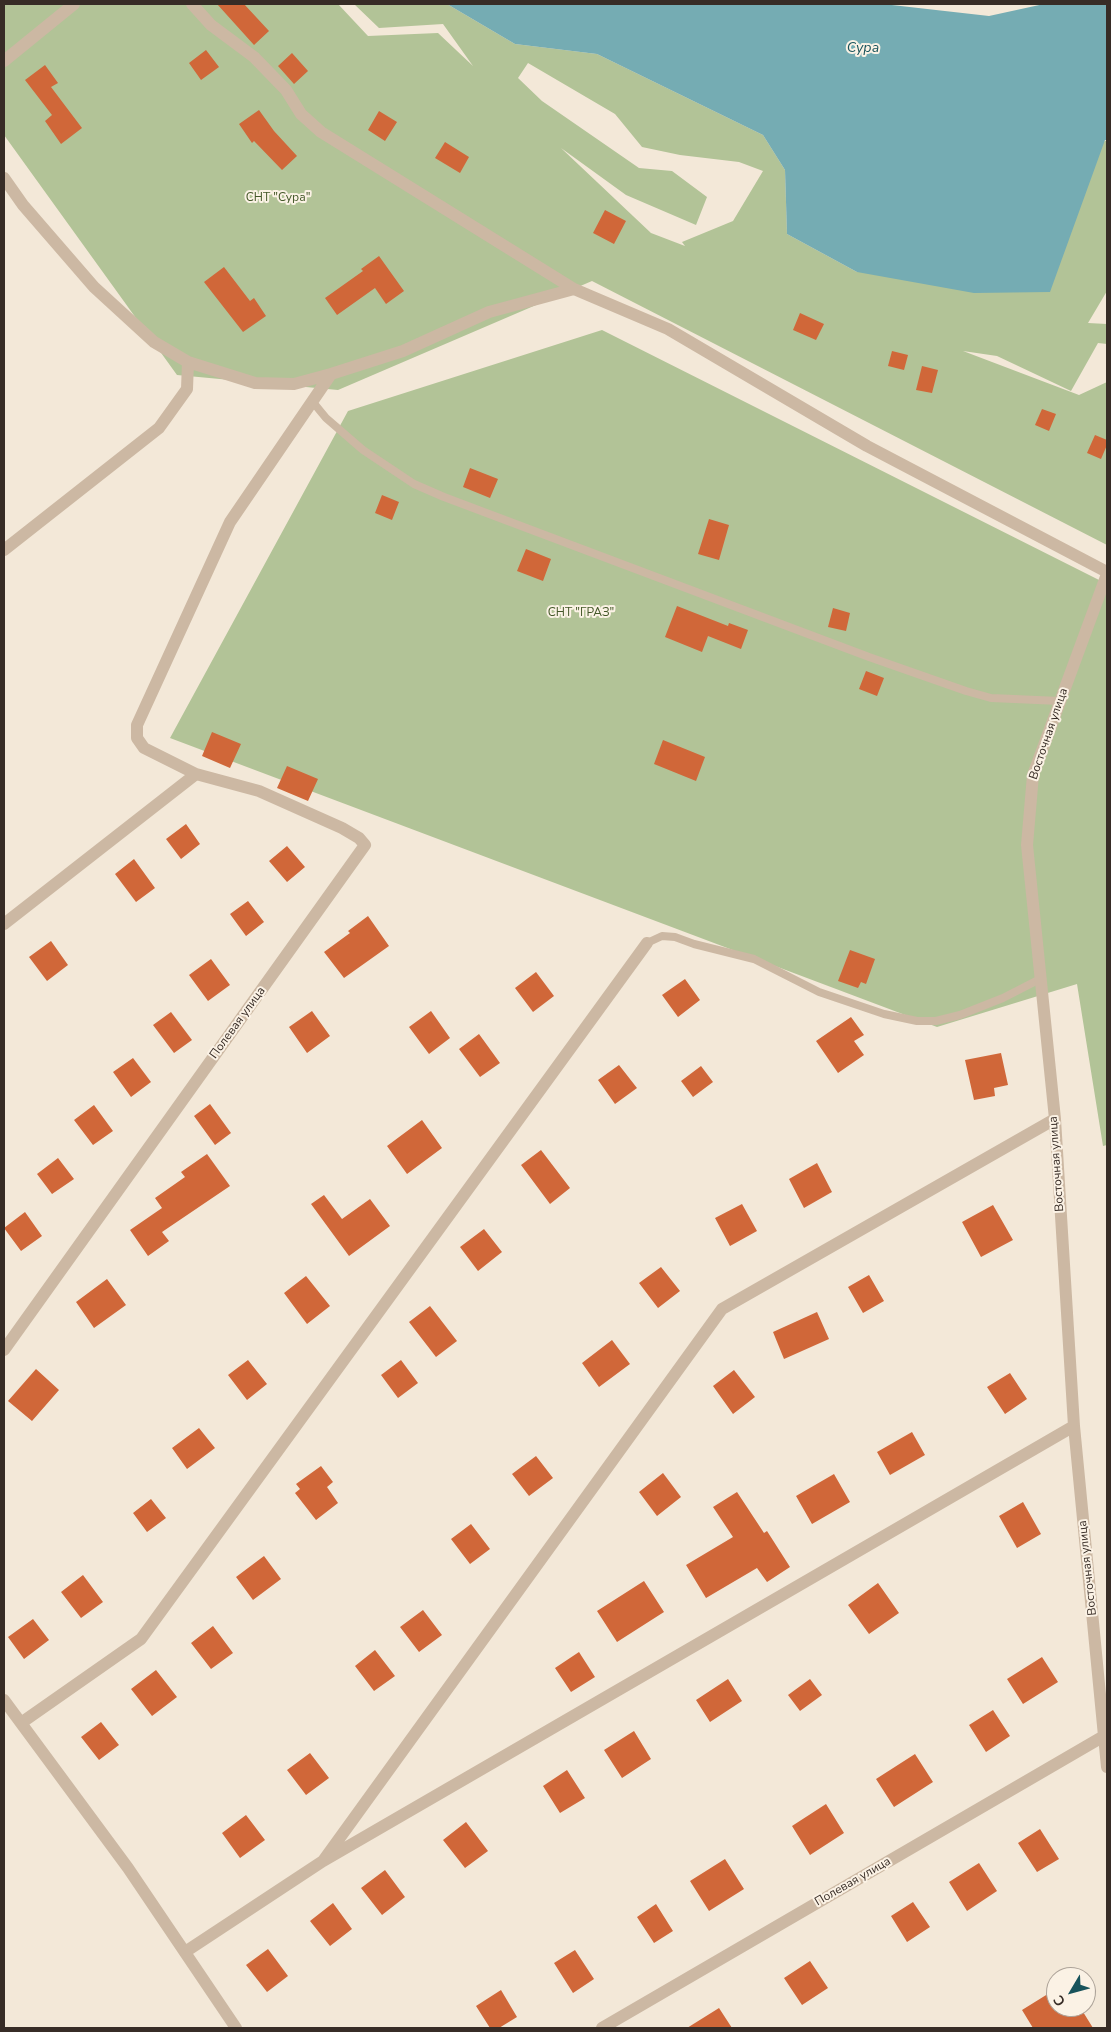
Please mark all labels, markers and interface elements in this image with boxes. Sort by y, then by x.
water label: Сура [847,41,879,57]
park label: СНТ "Сура" [246,191,310,205]
park label: СНТ "ГРАЗ" [548,606,614,620]
street label: Восточная улица [1027,686,1071,782]
street label: Полевая улица [207,984,269,1062]
street label: Восточная улица [1046,1116,1068,1212]
street label: Восточная улица [1076,1520,1100,1616]
street label: Полевая улица [813,1854,893,1910]
north arrow [1046,1967,1096,2017]
text: С [1049,1991,1070,2010]

